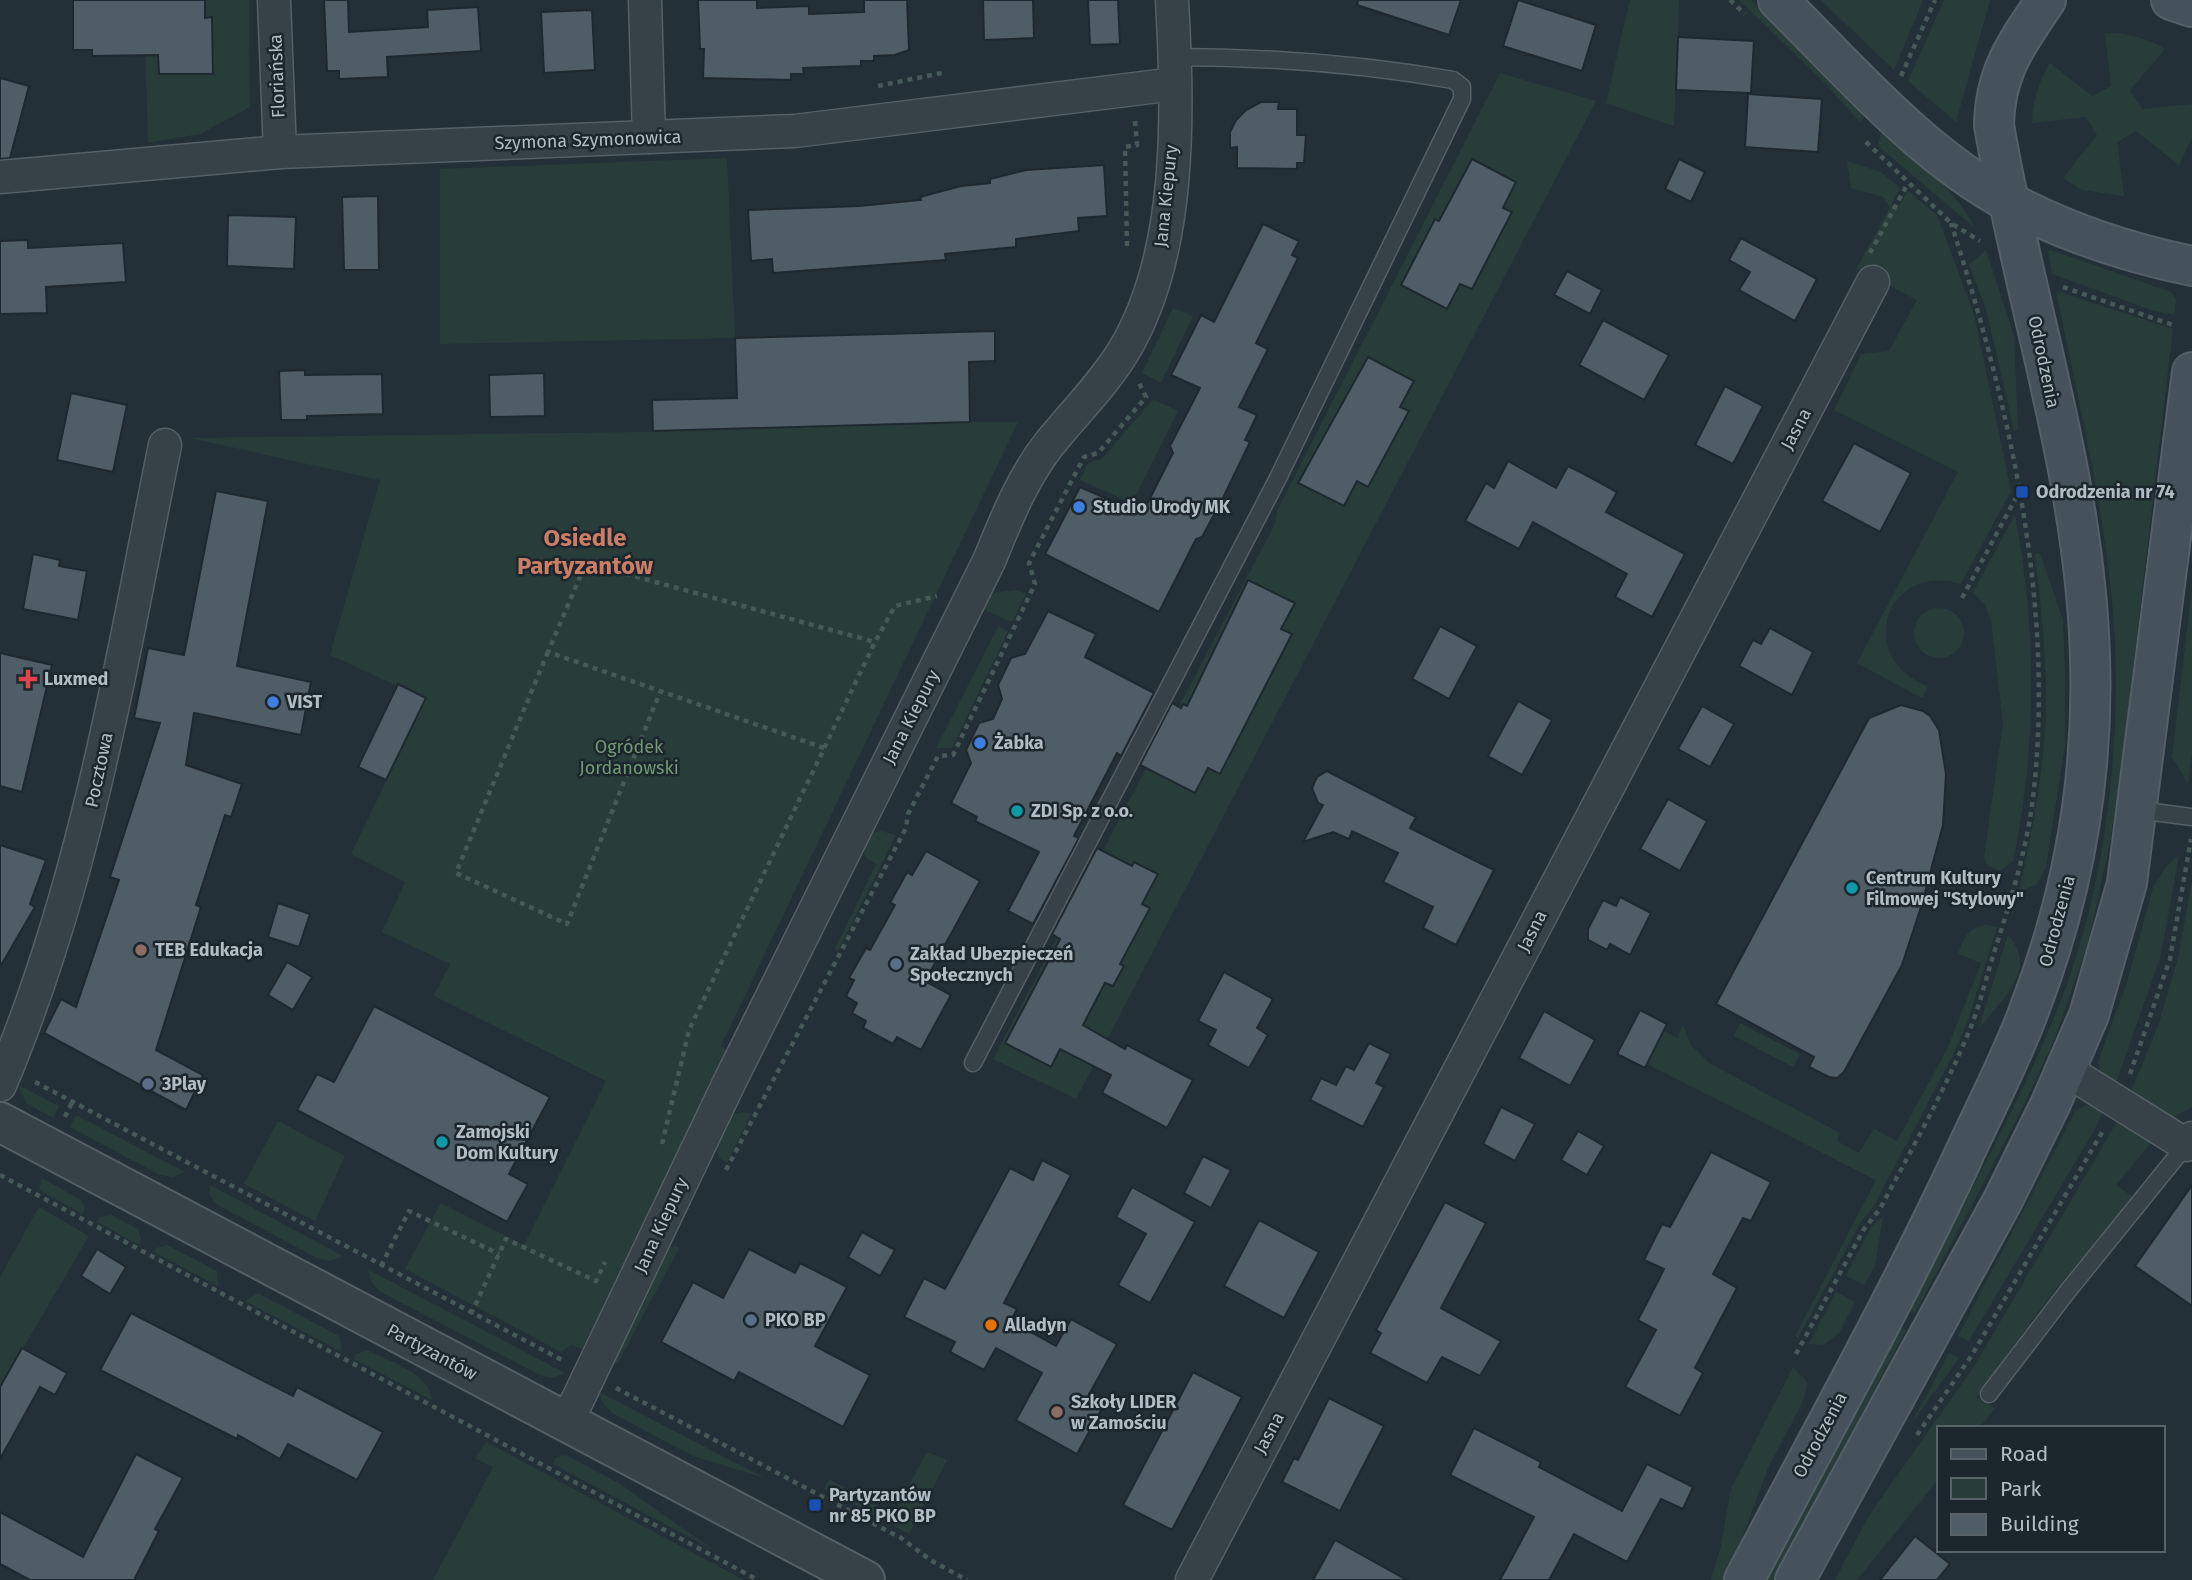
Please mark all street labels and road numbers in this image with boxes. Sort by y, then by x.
street label: Floriańska [265,34,289,118]
street label: Szymona Szymonowica [494,126,682,154]
street label: Jana Kiepury [1150,144,1182,248]
street label: Odrodzenia [2023,314,2065,410]
street label: Jasna [1776,404,1816,454]
street label: Jana Kiepury [878,666,944,768]
street label: Pocztowa [80,730,118,810]
street label: Odrodzenia [2034,873,2080,969]
street label: Jasna [1512,906,1552,956]
street label: Jana Kiepury [629,1174,693,1276]
street label: Partyzantów [383,1319,481,1385]
street label: Odrodzenia [1788,1388,1852,1482]
street label: Jasna [1249,1408,1289,1458]

